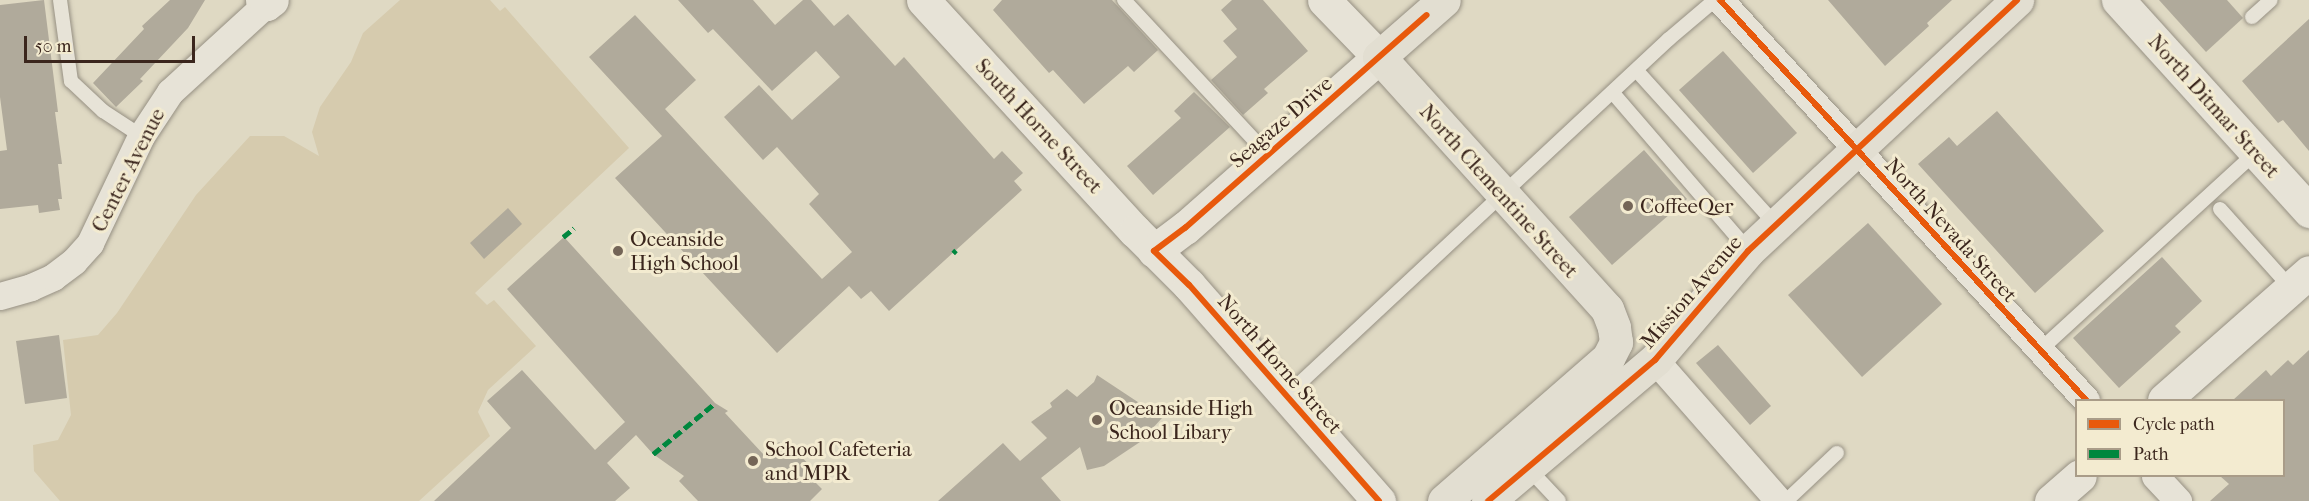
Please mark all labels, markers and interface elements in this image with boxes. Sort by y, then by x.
scale bar [27,24,198,62]
street label: North Ditmar Street [2143,29,2285,183]
text: 50 m [35,36,71,57]
street label: South Horne Street [970,53,1108,199]
street label: Seagaze Drive [1225,71,1337,173]
street label: North Clementine Street [1414,99,1584,283]
street label: Center Avenue [86,104,170,236]
street label: North Nevada Street [1880,153,2022,307]
place label: CoffeeQer [1640,193,1733,219]
marker: CoffeeQer [1621,199,1635,213]
place label: Oceanside High School [630,226,739,276]
street label: Mission Avenue [1635,230,1747,354]
marker: Oceanside High School [611,244,625,258]
street label: North Horne Street [1212,289,1348,439]
place label: Oceanside High School Libary [1109,395,1253,445]
legend [2075,399,2285,477]
marker: Oceanside High School Libary [1090,413,1104,427]
text: Cycle path [2133,414,2214,435]
place label: School Cafeteria and MPR [765,436,912,486]
text: Path [2133,444,2169,465]
marker: School Cafeteria and MPR [746,454,760,468]

